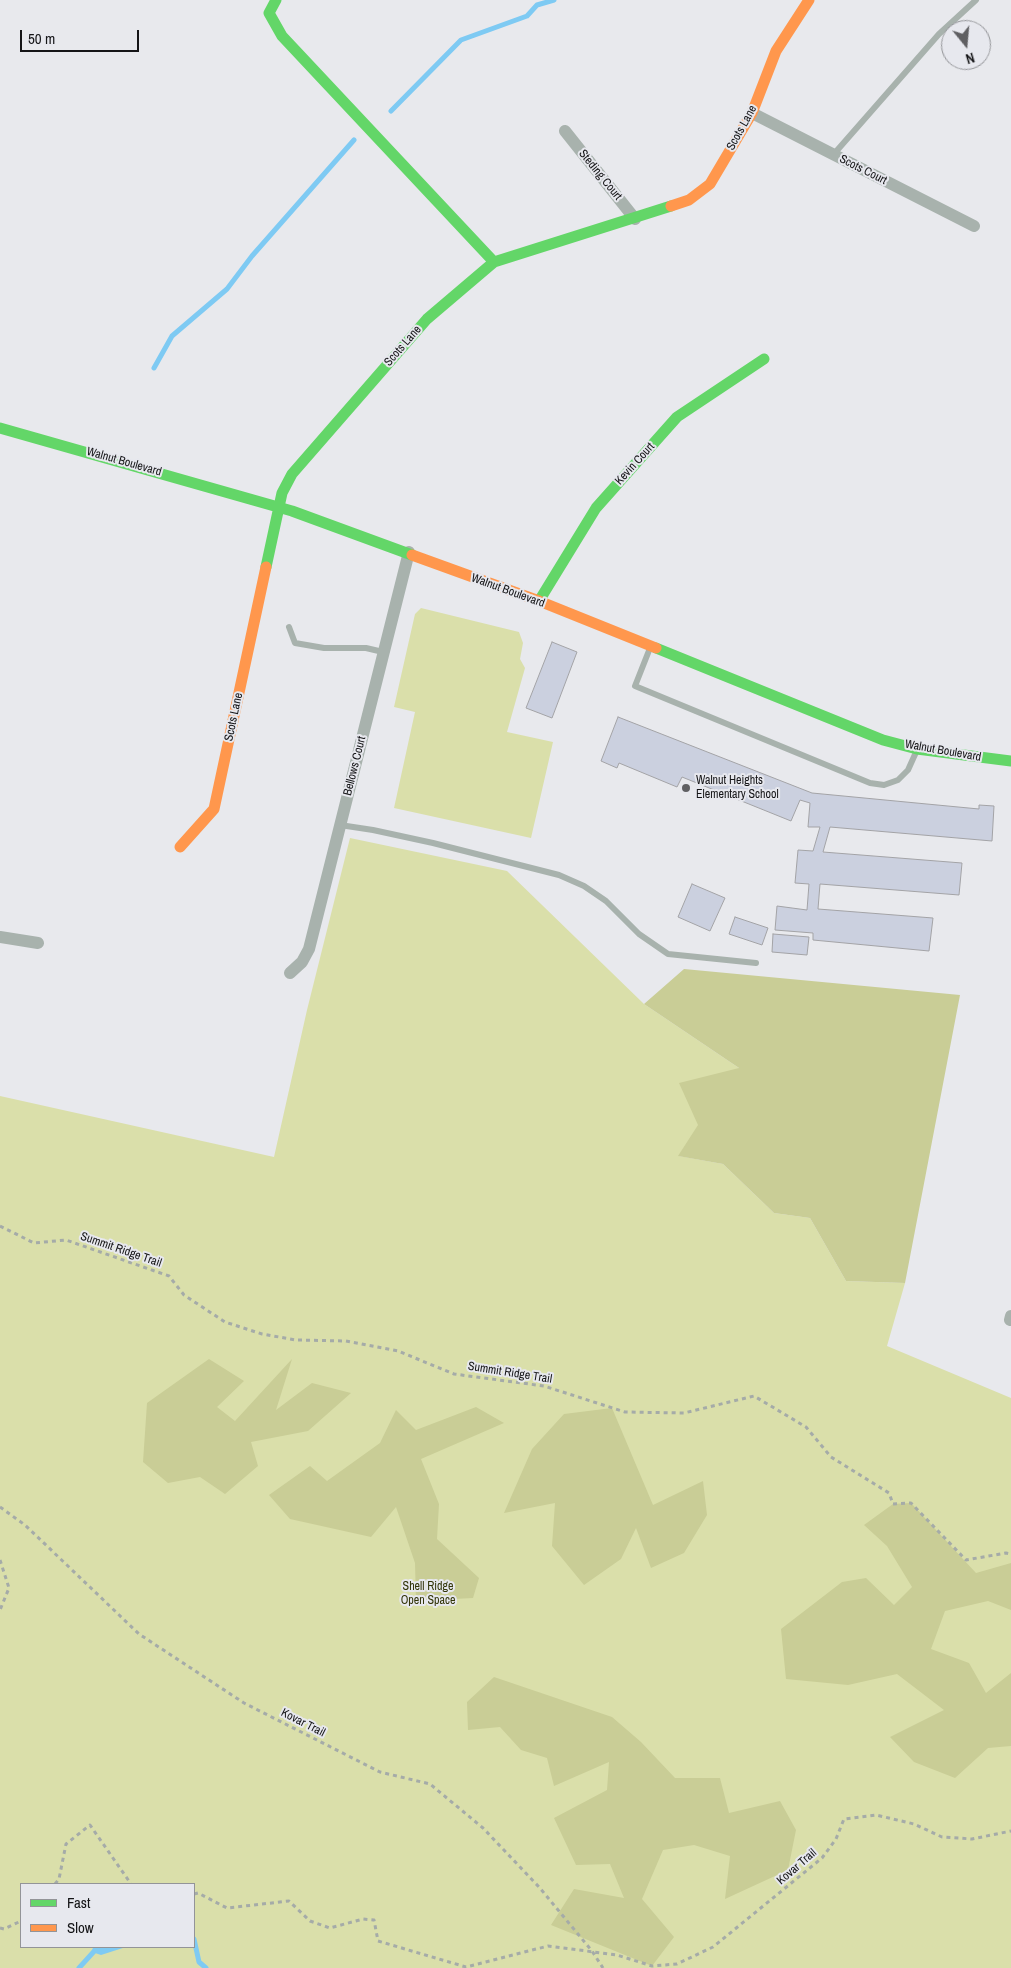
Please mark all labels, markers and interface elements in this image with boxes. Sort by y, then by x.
scale bar [22,20,141,52]
north arrow [941,20,991,70]
text: 50 m [28,28,55,49]
text: N [964,49,977,68]
street label: Scots Lane [724,103,760,153]
street label: Steding Court [575,147,625,203]
street label: Scots Court [837,152,889,188]
street label: Scots Lane [381,323,425,369]
street label: Kevin Court [612,440,658,488]
street label: Walnut Boulevard [85,444,163,480]
street label: Walnut Boulevard [469,571,547,611]
street label: Scots Lane [222,691,246,743]
street label: Bellows Court [341,735,369,797]
street label: Walnut Boulevard [904,737,982,765]
place label: Walnut Heights Elementary School [696,774,779,802]
marker: Walnut Heights Elementary School [680,782,692,794]
street label: Summit Ridge Trail [78,1229,164,1271]
street label: Summit Ridge Trail [467,1359,553,1387]
park label: Shell Ridge Open Space [401,1580,455,1608]
street label: Kovar Trail [278,1706,328,1740]
street label: Kovar Trail [774,1846,820,1888]
legend [20,1883,195,1948]
text: Fast [67,1892,90,1913]
text: Slow [67,1917,94,1938]

